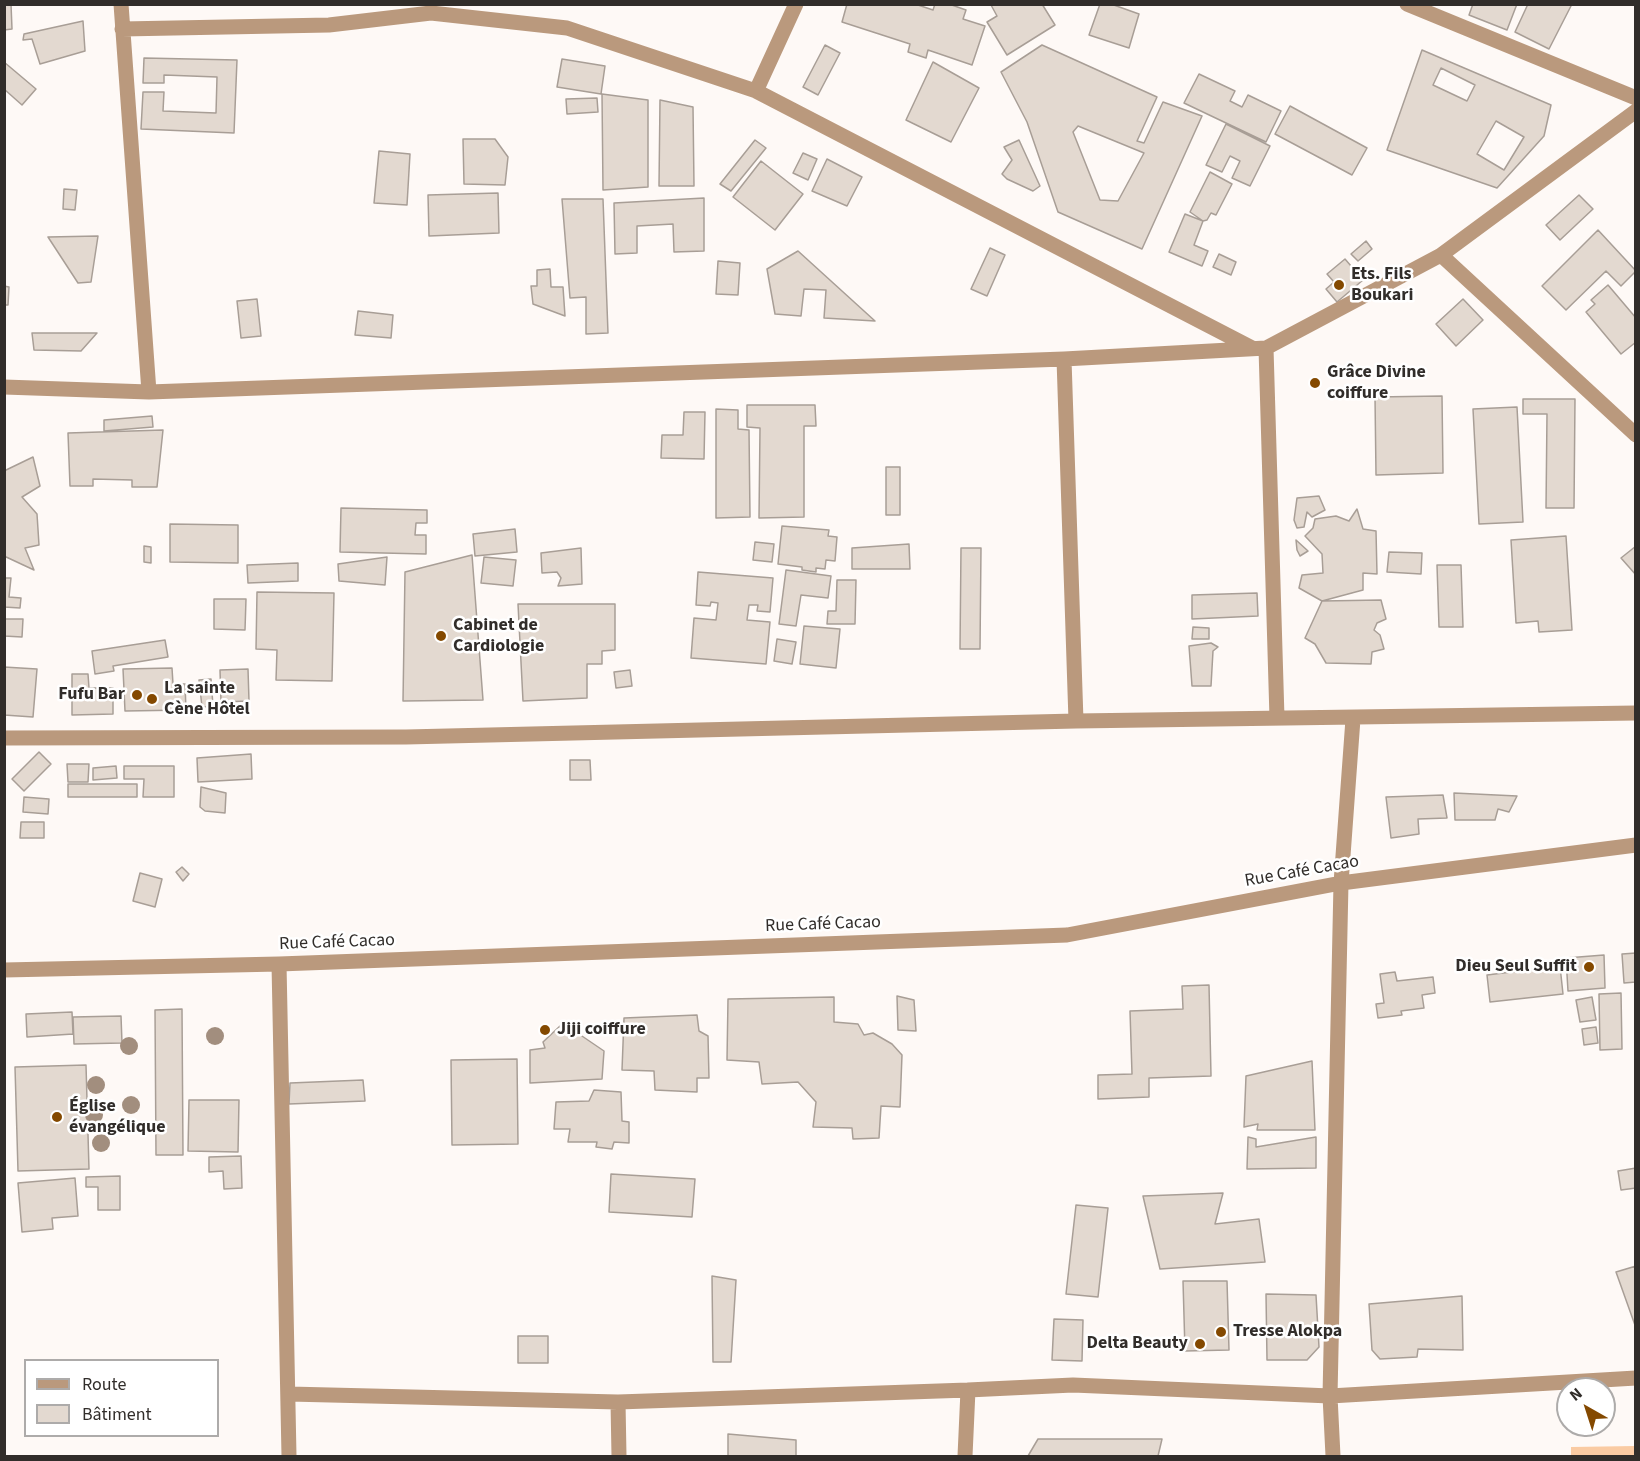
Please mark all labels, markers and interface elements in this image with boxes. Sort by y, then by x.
place label: Ets. Fils Boukari [1351,264,1413,306]
marker: Ets. Fils Boukari [1332,278,1346,292]
place label: Grâce Divine coiffure [1327,362,1426,404]
marker: Grâce Divine coiffure [1308,376,1322,390]
place label: Cabinet de Cardiologie [453,615,544,658]
marker: Cabinet de Cardiologie [434,629,448,643]
place label: La sainte Cène Hôtel [164,678,250,720]
place label: Fufu Bar [58,684,125,706]
marker: Fufu Bar [130,688,144,702]
marker: La sainte Cène Hôtel [145,692,159,706]
street label: Rue Café Cacao [1243,851,1361,893]
street label: Rue Café Cacao [765,912,881,938]
street label: Rue Café Cacao [279,930,395,956]
place label: Dieu Seul Suffit [1455,956,1577,978]
marker: Dieu Seul Suffit [1582,960,1596,974]
place label: Jiji coiffure [557,1019,646,1041]
marker: Jiji coiffure [538,1023,552,1037]
place label: Église évangélique [69,1096,166,1138]
marker: Église évangélique [50,1110,64,1124]
place label: Tresse Alokpa [1233,1321,1342,1343]
marker: Tresse Alokpa [1214,1325,1228,1339]
place label: Delta Beauty [1086,1333,1188,1355]
marker: Delta Beauty [1193,1337,1207,1351]
legend [24,1359,219,1437]
text: Route [82,1372,126,1397]
north arrow [1556,1377,1616,1437]
text: N [1565,1383,1587,1406]
text: Bâtiment [82,1402,152,1427]

